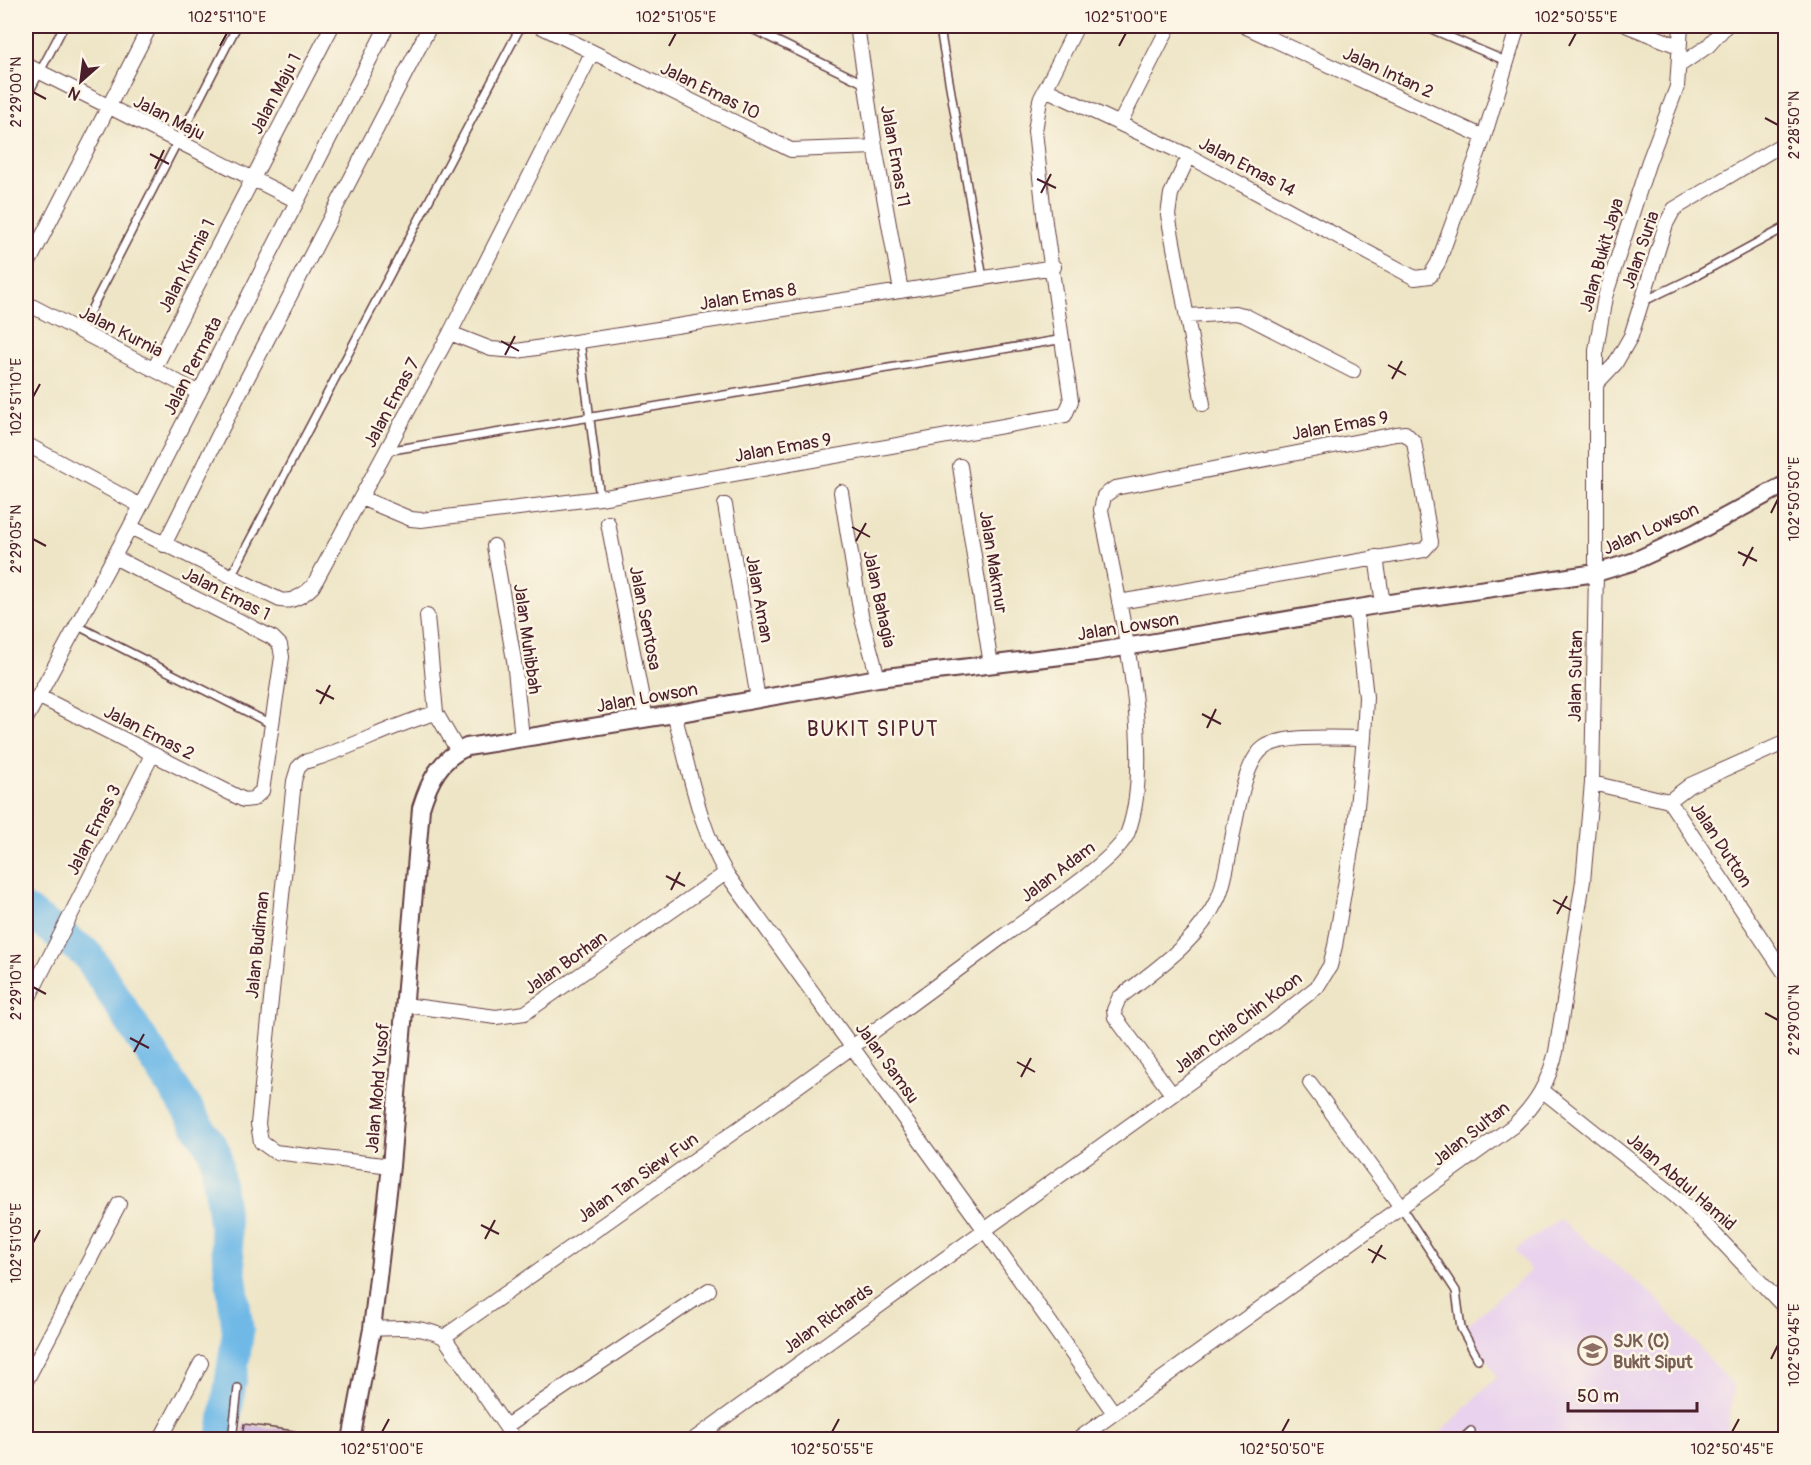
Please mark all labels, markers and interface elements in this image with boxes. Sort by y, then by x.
text: 102°51'10"E [188,8,266,27]
text: 102°51'05"E [636,8,716,27]
text: 102°51'00"E [1085,8,1167,27]
text: 102°50'55"E [1535,8,1617,27]
street label: Jalan Intan 2 [1339,42,1437,104]
street label: Jalan Maju 1 [245,50,307,138]
north arrow [51,51,111,111]
text: 2°29'00"N [7,57,26,127]
street label: Jalan Emas 10 [656,57,764,125]
text: N [65,82,84,105]
street label: Jalan Maju [129,90,209,146]
text: 2°28'50"N [1785,91,1804,159]
street label: Jalan Emas 11 [875,103,915,209]
street label: Jalan Emas 14 [1195,132,1300,202]
street label: Jalan Bukit Jaya [1575,195,1629,315]
street label: Jalan Suria [1617,208,1665,292]
street label: Jalan Kurnia 1 [154,215,220,317]
street label: Jalan Emas 8 [698,278,798,316]
street label: Jalan Kurnia [75,301,167,363]
street label: Jalan Permata [158,313,228,419]
street label: Jalan Emas 7 [359,354,425,452]
text: 102°51'10"E [7,358,26,436]
street label: Jalan Emas 9 [1290,406,1390,446]
street label: Jalan Emas 9 [733,428,833,468]
text: 102°50'50"E [1785,456,1804,541]
street label: Jalan Lowson [1599,498,1703,560]
text: 2°29'05"N [7,505,26,573]
street label: Jalan Makmur [974,509,1013,615]
street label: Jalan Bahagia [857,548,901,650]
street label: Jalan Aman [740,553,778,645]
street label: Jalan Emas 1 [178,562,274,626]
street label: Jalan Sentosa [624,564,666,672]
street label: Jalan Muhibbah [508,582,546,696]
street label: Jalan Lowson [1075,608,1181,646]
street label: Jalan Sultan [1564,630,1588,722]
street label: Jalan Lowson [594,678,700,718]
street label: Jalan Emas 2 [100,700,198,766]
district label: BUKIT SIPUT [807,716,939,743]
street label: Jalan Emas 3 [61,781,127,879]
street label: Jalan Dutton [1685,798,1757,892]
street label: Jalan Adam [1016,836,1100,908]
street label: Jalan Budiman [241,890,275,1000]
street label: Jalan Borhan [520,926,612,1000]
text: 2°29'10"N [7,954,26,1020]
street label: Jalan Chia Chin Koon [1169,967,1307,1079]
text: 2°29'00"N [1785,985,1804,1055]
street label: Jalan Samsu [850,1018,924,1108]
street label: Jalan Mohd Yusof [361,1021,395,1154]
street label: Jalan Sultan [1428,1097,1514,1171]
street label: Jalan Tan Siew Fun [573,1128,703,1228]
street label: Jalan Abdul Hamid [1622,1128,1740,1236]
text: 102°51'05"E [7,1203,26,1283]
street label: Jalan Richards [778,1279,878,1359]
text: 102°50'45"E [1785,1303,1804,1387]
place label: SJK (C) Bukit Siput [1613,1330,1693,1374]
school or university icon: SJK (C) Bukit Siput [1576,1335,1608,1367]
scale bar [1568,1375,1697,1413]
text: 50 m [1577,1385,1619,1408]
text: 102°51'00"E [341,1440,423,1459]
text: 102°50'55"E [791,1440,873,1459]
text: 102°50'50"E [1240,1440,1325,1459]
text: 102°50'45"E [1690,1440,1774,1459]

